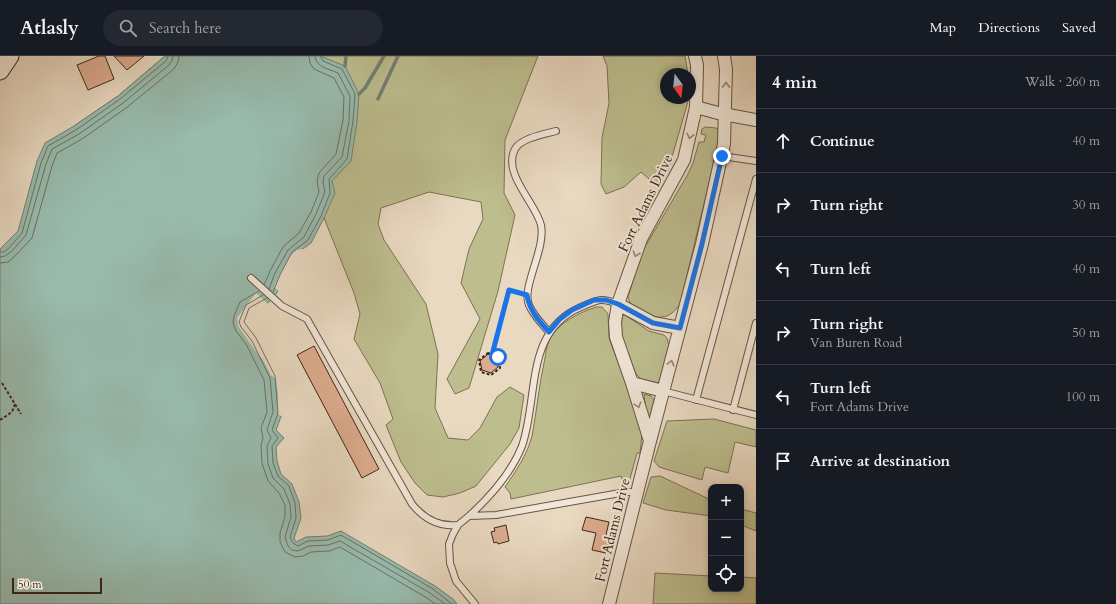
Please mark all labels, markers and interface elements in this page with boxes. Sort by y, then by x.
search box [103,10,383,46]
text: Atlasly [20,15,79,41]
icon: search [117,17,139,39]
text: Search here [149,18,222,38]
text: Map [930,18,956,37]
text: Directions [978,18,1040,37]
text: Saved [1062,18,1096,37]
north arrow [660,68,696,104]
text: 4 min [772,71,817,94]
text: Walk · 260 m [1025,73,1100,91]
one-way arrow [721,82,730,88]
icon: ahead [772,130,794,152]
text: Continue [810,131,875,151]
text: 40 m [1072,132,1100,150]
one-way arrow [686,133,694,139]
route end [713,147,731,165]
street label: Fort Adams Drive [614,151,677,255]
icon: right [772,194,794,216]
text: Turn right [810,195,883,215]
text: 30 m [1072,196,1100,214]
one-way arrow [632,250,641,257]
icon: left [772,258,794,280]
text: Turn left [810,259,871,279]
text: 40 m [1072,260,1100,278]
text: Turn right [810,314,883,334]
icon: right [772,322,794,344]
text: 50 m [1072,324,1100,342]
text: Van Buren Road [810,334,902,352]
route start [489,348,507,366]
one-way arrow [666,359,675,366]
text: Turn left [810,378,871,398]
icon: left [772,386,794,408]
text: 100 m [1066,388,1100,406]
text: Fort Adams Drive [810,398,909,416]
one-way arrow [634,401,642,408]
icon: arrive [772,450,794,472]
text: Arrive at destination [810,451,950,471]
street label: Fort Adams Drive [590,476,635,584]
map controls [708,484,744,592]
button: + [708,484,744,520]
button: − [708,520,744,556]
button: locate [708,556,744,592]
scale bar [12,576,102,595]
text: 50 m [18,577,42,592]

